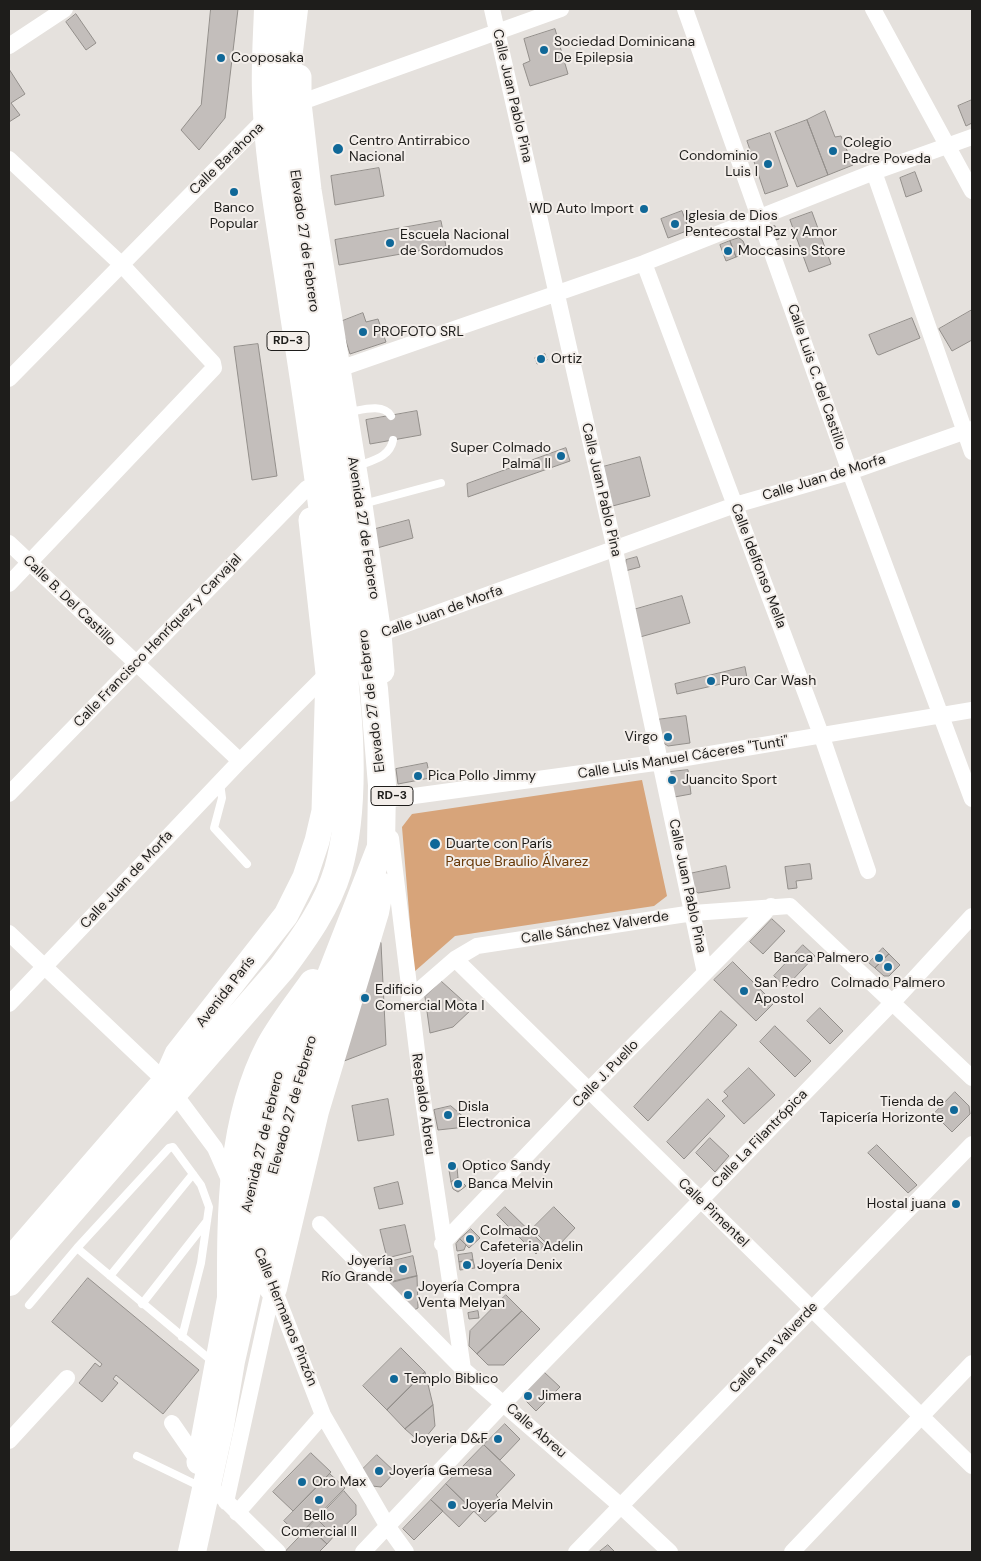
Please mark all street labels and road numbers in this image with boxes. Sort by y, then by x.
street label: Calle Juan Pablo Pina [488,28,536,164]
street label: Calle Barahona [186,119,268,199]
street label: Elevado 27 de Febrero [286,169,322,313]
street label: Calle Luis C. del Castillo [783,302,849,452]
road number: RD-3 [267,332,309,351]
street label: Calle Juan Pablo Pina [577,422,625,558]
street label: Calle Juan de Morfa [760,451,888,505]
street label: Avenida 27 de Febrero [343,455,383,601]
street label: Calle Idelfonso Mella [726,501,790,631]
street label: Calle Francisco Henríquez y Carvajal [71,551,245,731]
street label: Calle B. Del Castillo [19,552,119,650]
street label: Calle Juan de Morfa [379,582,505,642]
street label: Elevado 27 de Febrero [355,629,389,773]
street label: Calle Luis Manuel Cáceres "Tunti" [577,733,789,783]
road number: RD-3 [371,786,413,806]
street label: Calle Juan Pablo Pina [665,818,709,954]
street label: Calle Juan de Morfa [77,828,177,932]
street label: Calle Sánchez Valverde [520,908,670,948]
street label: Avenida París [193,953,259,1031]
street label: Elevado 27 de Febrero [265,1034,321,1176]
street label: Calle J. Puello [570,1037,642,1111]
street label: Respaldo Abreu [408,1052,438,1156]
street label: Avenida 27 de Febrero [239,1070,287,1214]
street label: Calle La Filantrópica [709,1086,811,1192]
street label: Calle Pimentel [674,1175,752,1251]
street label: Calle Hermanos Pinzón [250,1245,320,1389]
street label: Calle Ana Valverde [726,1299,822,1397]
street label: Calle Abreu [502,1400,570,1462]

